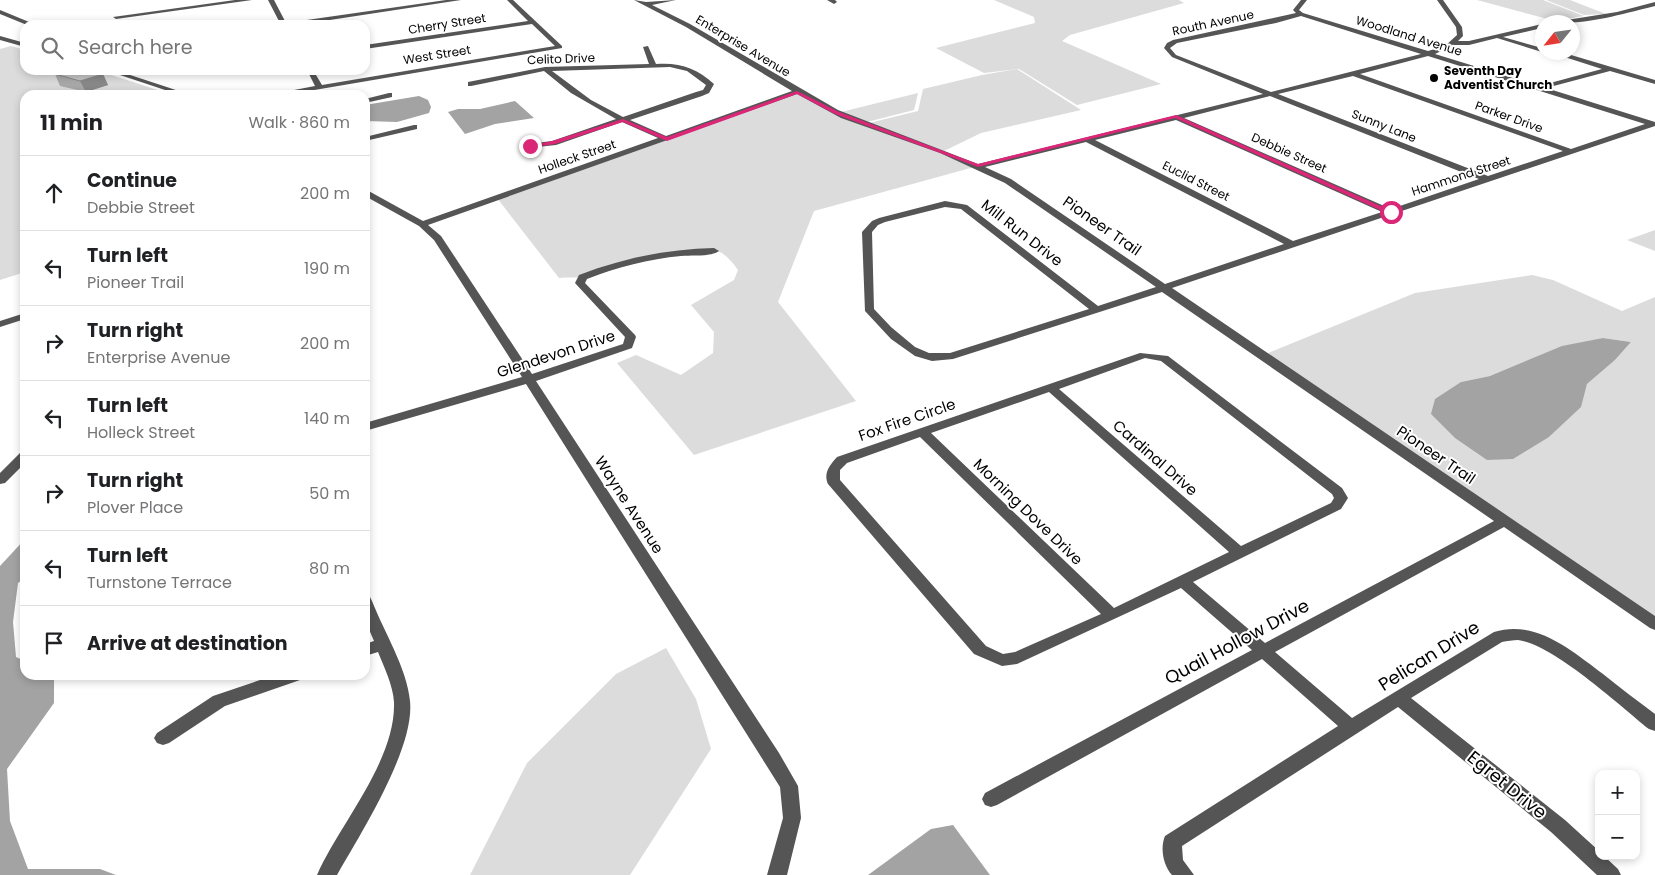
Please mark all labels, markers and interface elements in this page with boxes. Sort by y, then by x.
street label: Routh Avenue [1171,6,1255,39]
street label: Cherry Street [407,9,487,38]
street label: Enterprise Avenue [693,11,794,81]
street label: Woodland Avenue [1354,11,1464,60]
north arrow [1535,15,1580,60]
search box [20,20,370,75]
icon: search [38,34,66,62]
text: Search here [78,34,192,61]
street label: West Street [402,41,472,68]
street label: Celito Drive [527,49,595,68]
place label: Seventh Day Adventist Church [1444,62,1552,93]
marker: Seventh Day Adventist Church [1428,72,1440,84]
street label: Parker Drive [1473,96,1545,137]
street label: Sunny Lane [1349,105,1419,146]
text: 11 min [40,108,103,137]
text: Walk · 860 m [248,111,350,134]
street label: Debbie Street [1249,128,1330,177]
route end [519,135,542,158]
street label: Holleck Street [536,135,618,178]
street label: Hammond Street [1409,152,1512,200]
street label: Euclid Street [1160,156,1233,205]
text: Continue [87,167,177,194]
icon: ahead [40,179,68,207]
text: 200 m [300,182,350,205]
street label: Pioneer Trail [1059,191,1146,260]
street label: Mill Run Drive [977,194,1067,271]
text: Debbie Street [87,196,195,219]
route start [1380,201,1403,224]
text: Turn left [87,242,168,269]
icon: left [40,254,68,282]
text: 190 m [304,257,350,280]
text: Pioneer Trail [87,271,184,294]
text: Turn right [87,317,183,344]
street label: Glendevon Drive [494,325,618,383]
icon: right [40,329,68,357]
text: 200 m [300,332,350,355]
text: Enterprise Avenue [87,346,231,369]
text: Turn left [87,392,168,419]
street label: Fox Fire Circle [855,393,958,446]
icon: left [40,404,68,432]
text: 140 m [304,407,350,430]
street label: Cardinal Drive [1108,415,1202,500]
street label: Pioneer Trail [1393,420,1480,489]
text: Holleck Street [87,421,195,444]
street label: Wayne Avenue [590,452,669,558]
street label: Morning Dove Drive [969,454,1088,569]
text: Turn right [87,467,183,494]
icon: right [40,479,68,507]
text: 50 m [309,482,350,505]
text: Plover Place [87,496,183,519]
text: Turn left [87,542,168,569]
icon: left [40,554,68,582]
text: 80 m [309,557,350,580]
text: Turnstone Terrace [87,571,232,594]
street label: Quail Hollow Drive [1160,593,1314,690]
street label: Pelican Drive [1373,615,1484,697]
icon: arrive [40,629,68,657]
text: Arrive at destination [87,630,288,657]
street label: Egret Drive [1462,745,1552,824]
map controls [1595,770,1640,860]
button: + [1595,770,1640,815]
button: − [1595,815,1640,860]

